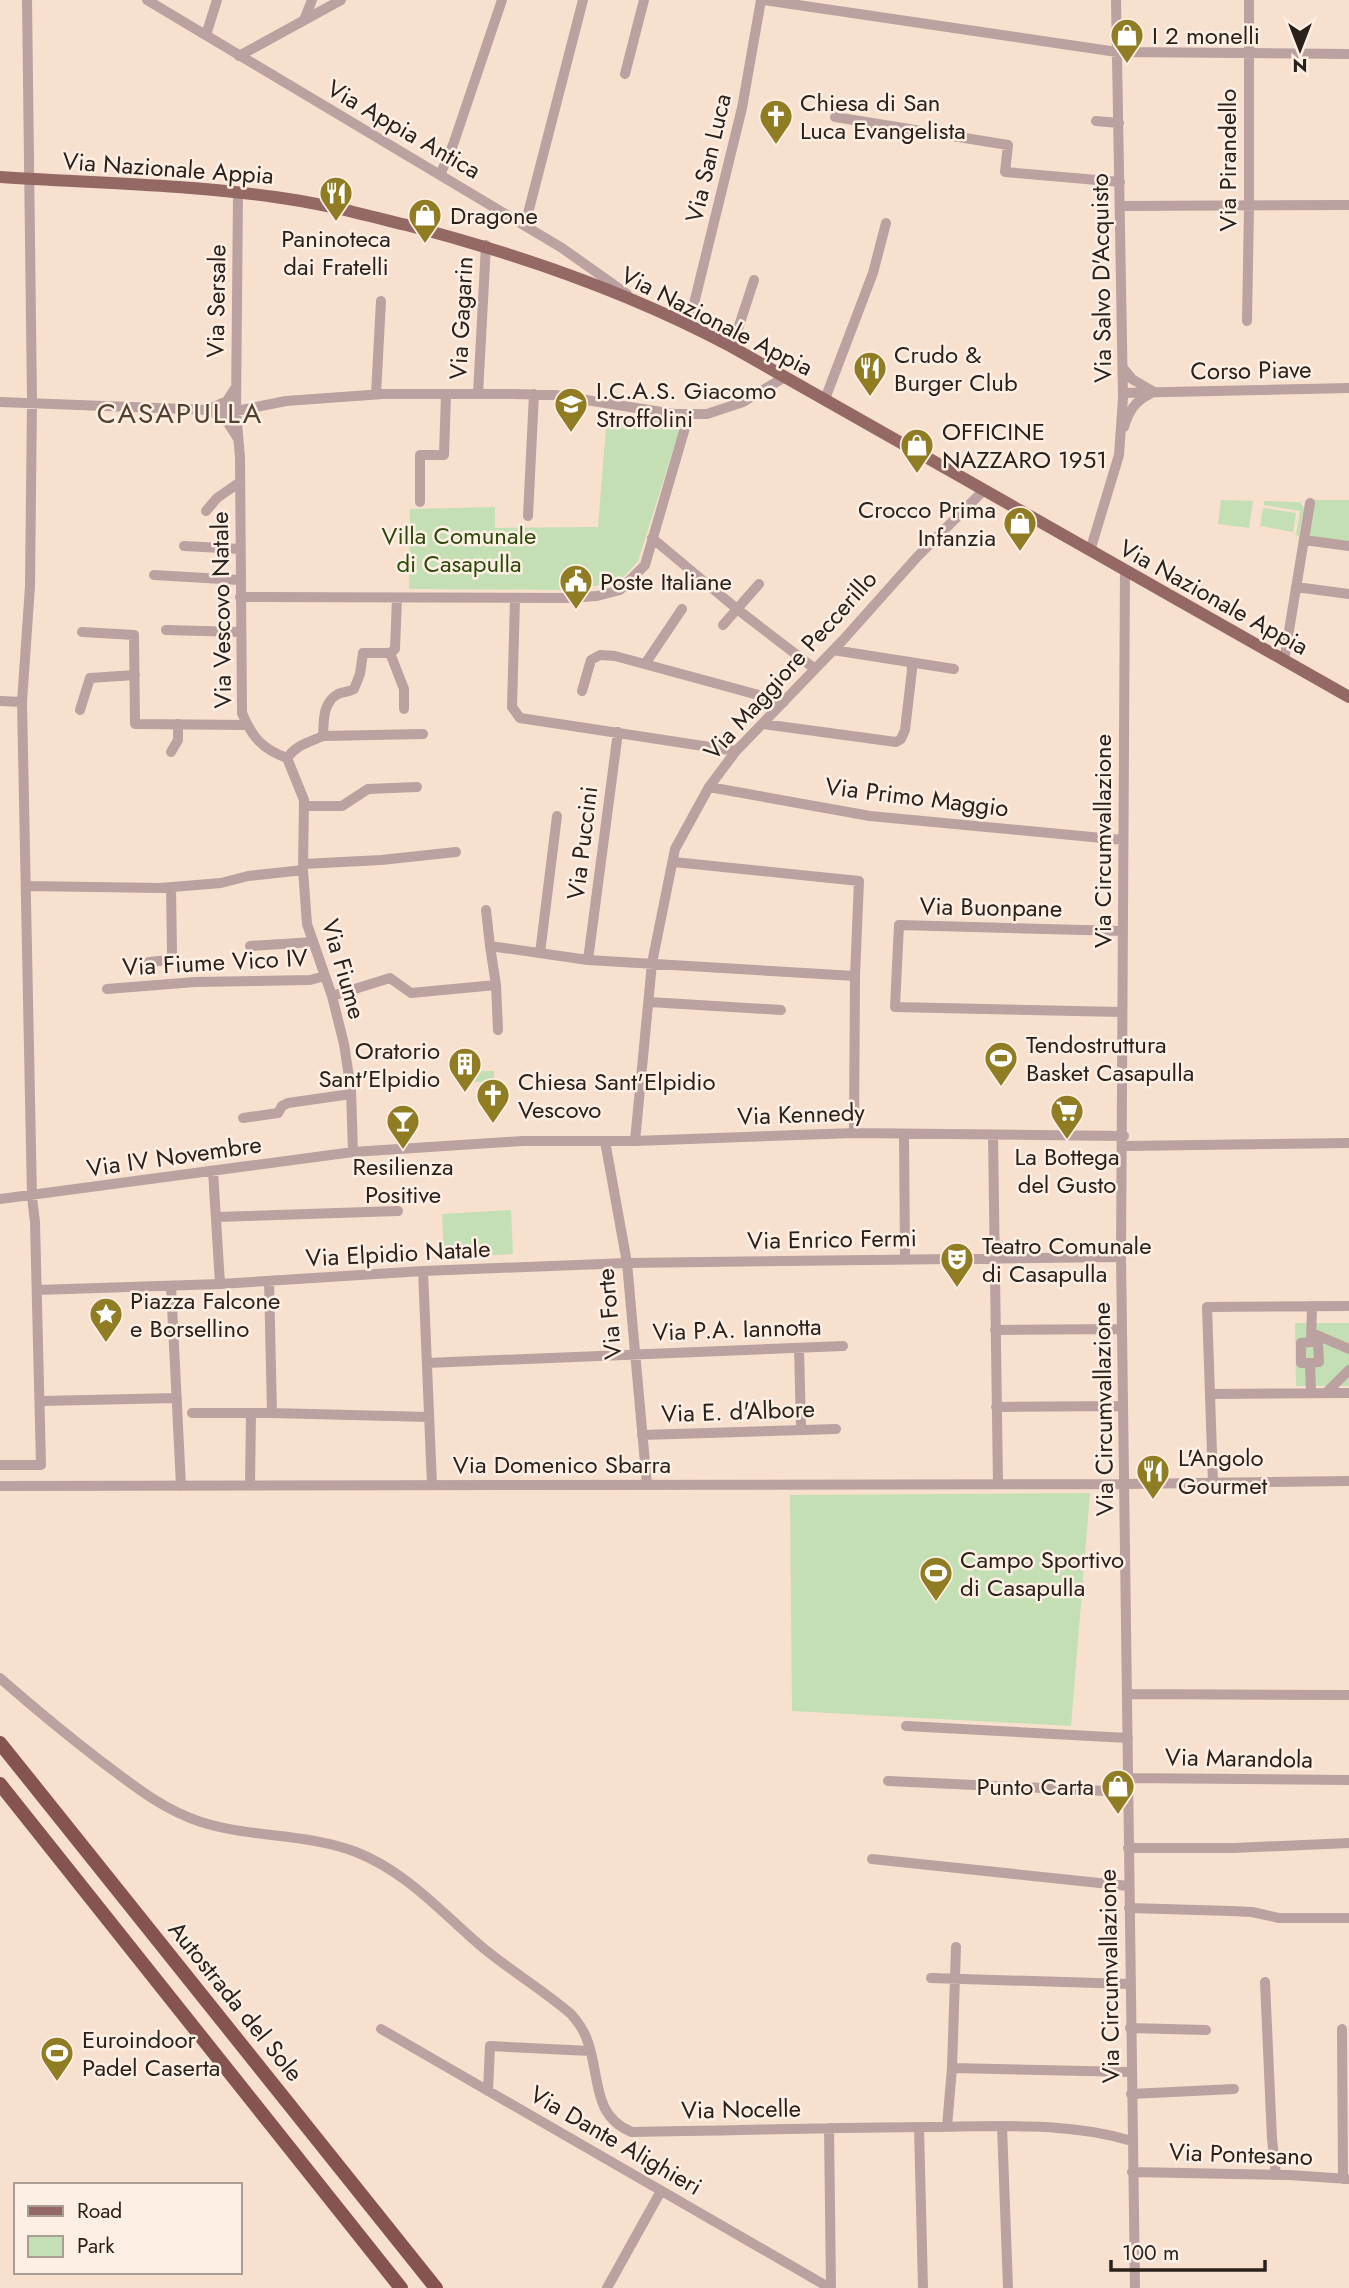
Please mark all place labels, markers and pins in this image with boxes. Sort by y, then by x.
shop icon: I 2 monelli [1108,16,1146,65]
place label: I 2 monelli [1152,18,1260,53]
place label: Chiesa di San Luca Evangelista [800,85,966,148]
church icon: Chiesa di San Luca Evangelista [757,97,795,146]
restaurant icon: Paninoteca dai Fratelli [317,174,355,223]
shop icon: Dragone [406,196,444,245]
place label: Dragone [450,198,538,233]
place label: Paninoteca dai Fratelli [281,221,391,284]
place label: Crudo & Burger Club [894,337,1018,400]
restaurant icon: Crudo & Burger Club [851,349,889,398]
place label: I.C.A.S. Giacomo Stroffolini [596,373,776,436]
school or university icon: I.C.A.S. Giacomo Stroffolini [552,385,590,434]
place label: OFFICINE NAZZARO 1951 [942,414,1107,477]
shop icon: OFFICINE NAZZARO 1951 [898,426,936,475]
place label: Crocco Prima Infanzia [858,492,996,555]
shop icon: Crocco Prima Infanzia [1001,504,1039,553]
public building icon: Poste Italiane [557,562,595,611]
place label: Poste Italiane [600,564,732,599]
place label: Tendostruttura Basket Casapulla [1026,1027,1194,1090]
place label: Oratorio Sant'Elpidio [318,1033,440,1096]
sports icon: Tendostruttura Basket Casapulla [982,1039,1020,1088]
building icon: Oratorio Sant'Elpidio [446,1045,484,1094]
place label: Chiesa Sant'Elpidio Vescovo [518,1064,716,1127]
church icon: Chiesa Sant'Elpidio Vescovo [474,1076,512,1125]
supermarket icon: La Bottega del Gusto [1048,1092,1086,1141]
bar icon: Resilienza Positive [384,1102,422,1151]
place label: La Bottega del Gusto [1014,1139,1120,1202]
place label: Resilienza Positive [352,1149,454,1212]
place label: Teatro Comunale di Casapulla [982,1228,1152,1291]
theatre icon: Teatro Comunale di Casapulla [938,1240,976,1289]
place label: Piazza Falcone e Borsellino [130,1283,280,1346]
place icon: Piazza Falcone e Borsellino [87,1295,125,1344]
place label: L'Angolo Gourmet [1178,1440,1268,1503]
restaurant icon: L'Angolo Gourmet [1134,1452,1172,1501]
place label: Campo Sportivo di Casapulla [960,1542,1124,1605]
sports icon: Campo Sportivo di Casapulla [917,1554,955,1603]
shop icon: Punto Carta [1099,1767,1137,1816]
place label: Punto Carta [977,1769,1094,1804]
place label: Euroindoor Padel Caserta [82,2022,220,2085]
sports icon: Euroindoor Padel Caserta [38,2034,76,2083]

